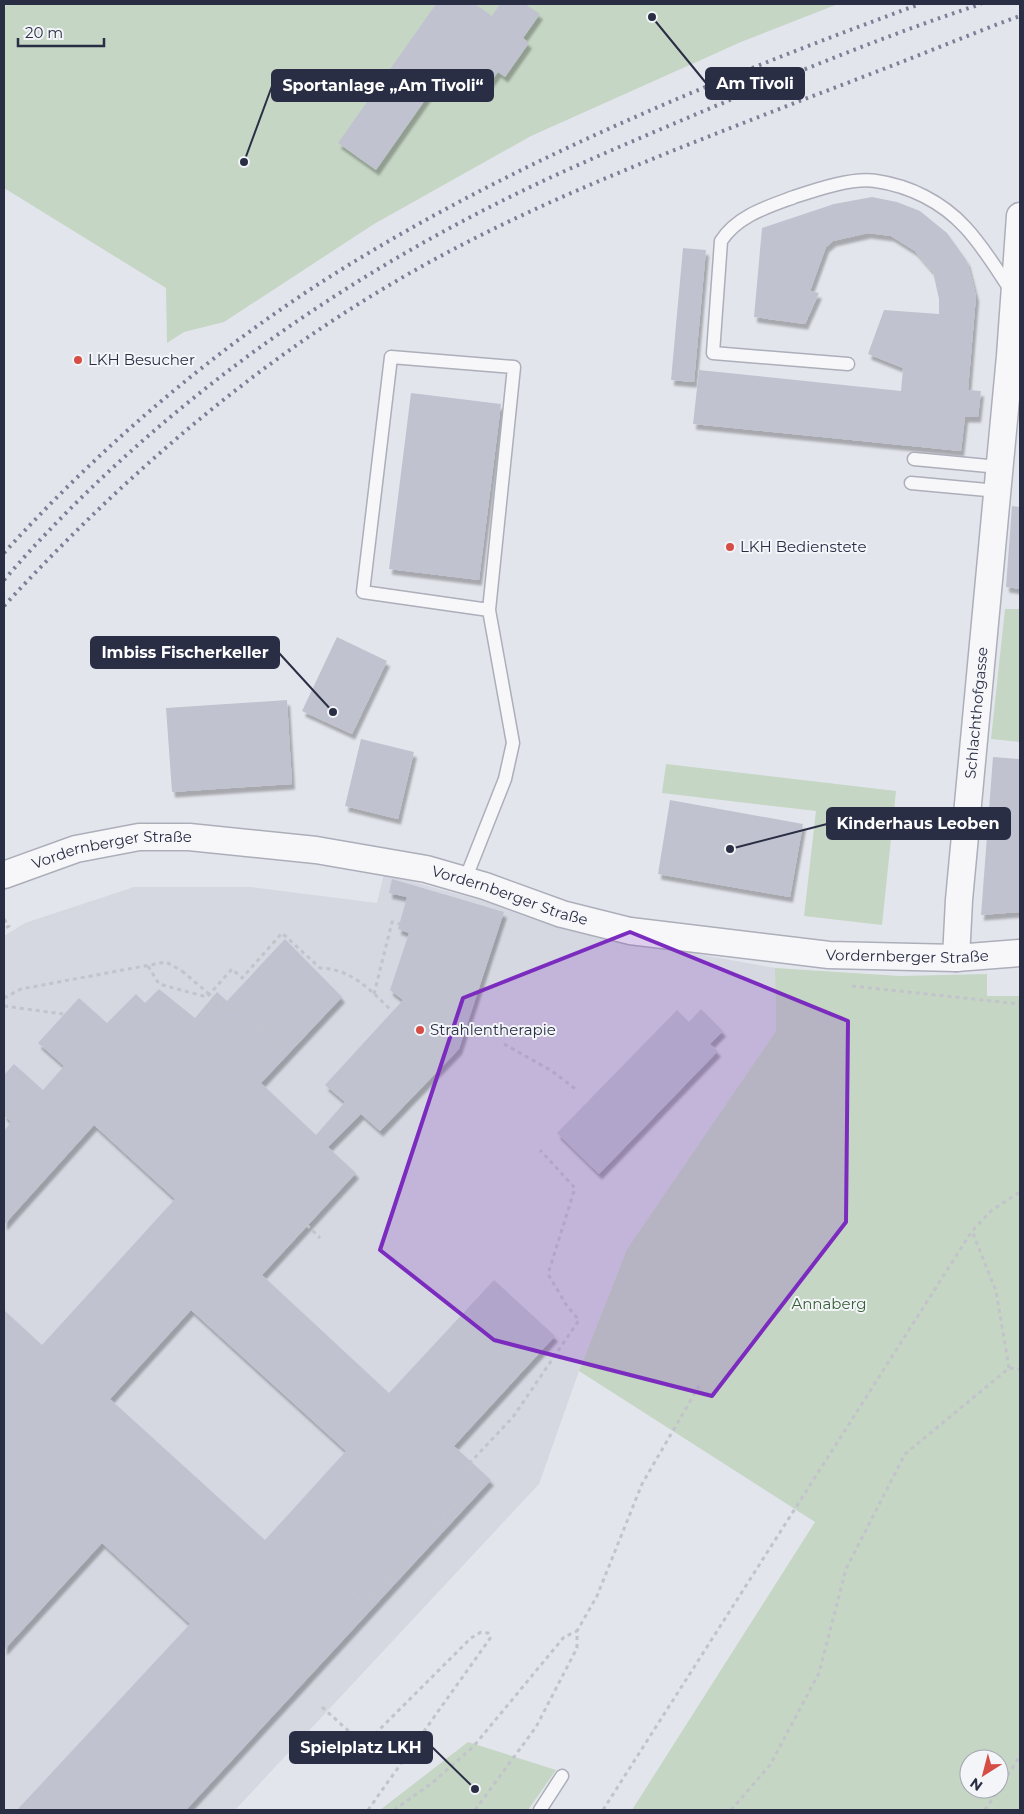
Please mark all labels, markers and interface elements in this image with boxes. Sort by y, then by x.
scale bar [18,15,104,47]
text: 20 m [25,23,63,42]
callout: Am Tivoli [706,68,804,99]
callout: Sportanlage „Am Tivoli“ [272,70,493,101]
text: Am Tivoli [715,74,794,93]
text: Sportanlage „Am Tivoli“ [282,76,484,95]
place label: LKH Besucher [88,350,195,369]
marker: LKH Besucher [72,354,84,366]
place label: LKH Bedienstete [740,537,866,556]
marker: LKH Bedienstete [724,541,736,553]
callout: Imbiss Fischerkeller [91,637,279,668]
text: Imbiss Fischerkeller [101,643,269,662]
street label: Schlachthofgasse [960,646,992,780]
callout: Kinderhaus Leoben [827,808,1010,839]
text: Kinderhaus Leoben [836,814,1000,833]
street label: Vordernberger Straße [29,827,192,873]
street label: Vordernberger Straße [430,861,590,929]
street label: Vordernberger Straße [825,945,989,967]
place label: Strahlentherapie [430,1020,556,1039]
marker: Strahlentherapie [414,1024,426,1036]
park label: Annaberg [791,1294,867,1313]
callout: Spielplatz LKH [290,1732,432,1763]
text: Spielplatz LKH [300,1738,422,1757]
north arrow [959,1749,1009,1799]
text: N [966,1774,986,1795]

